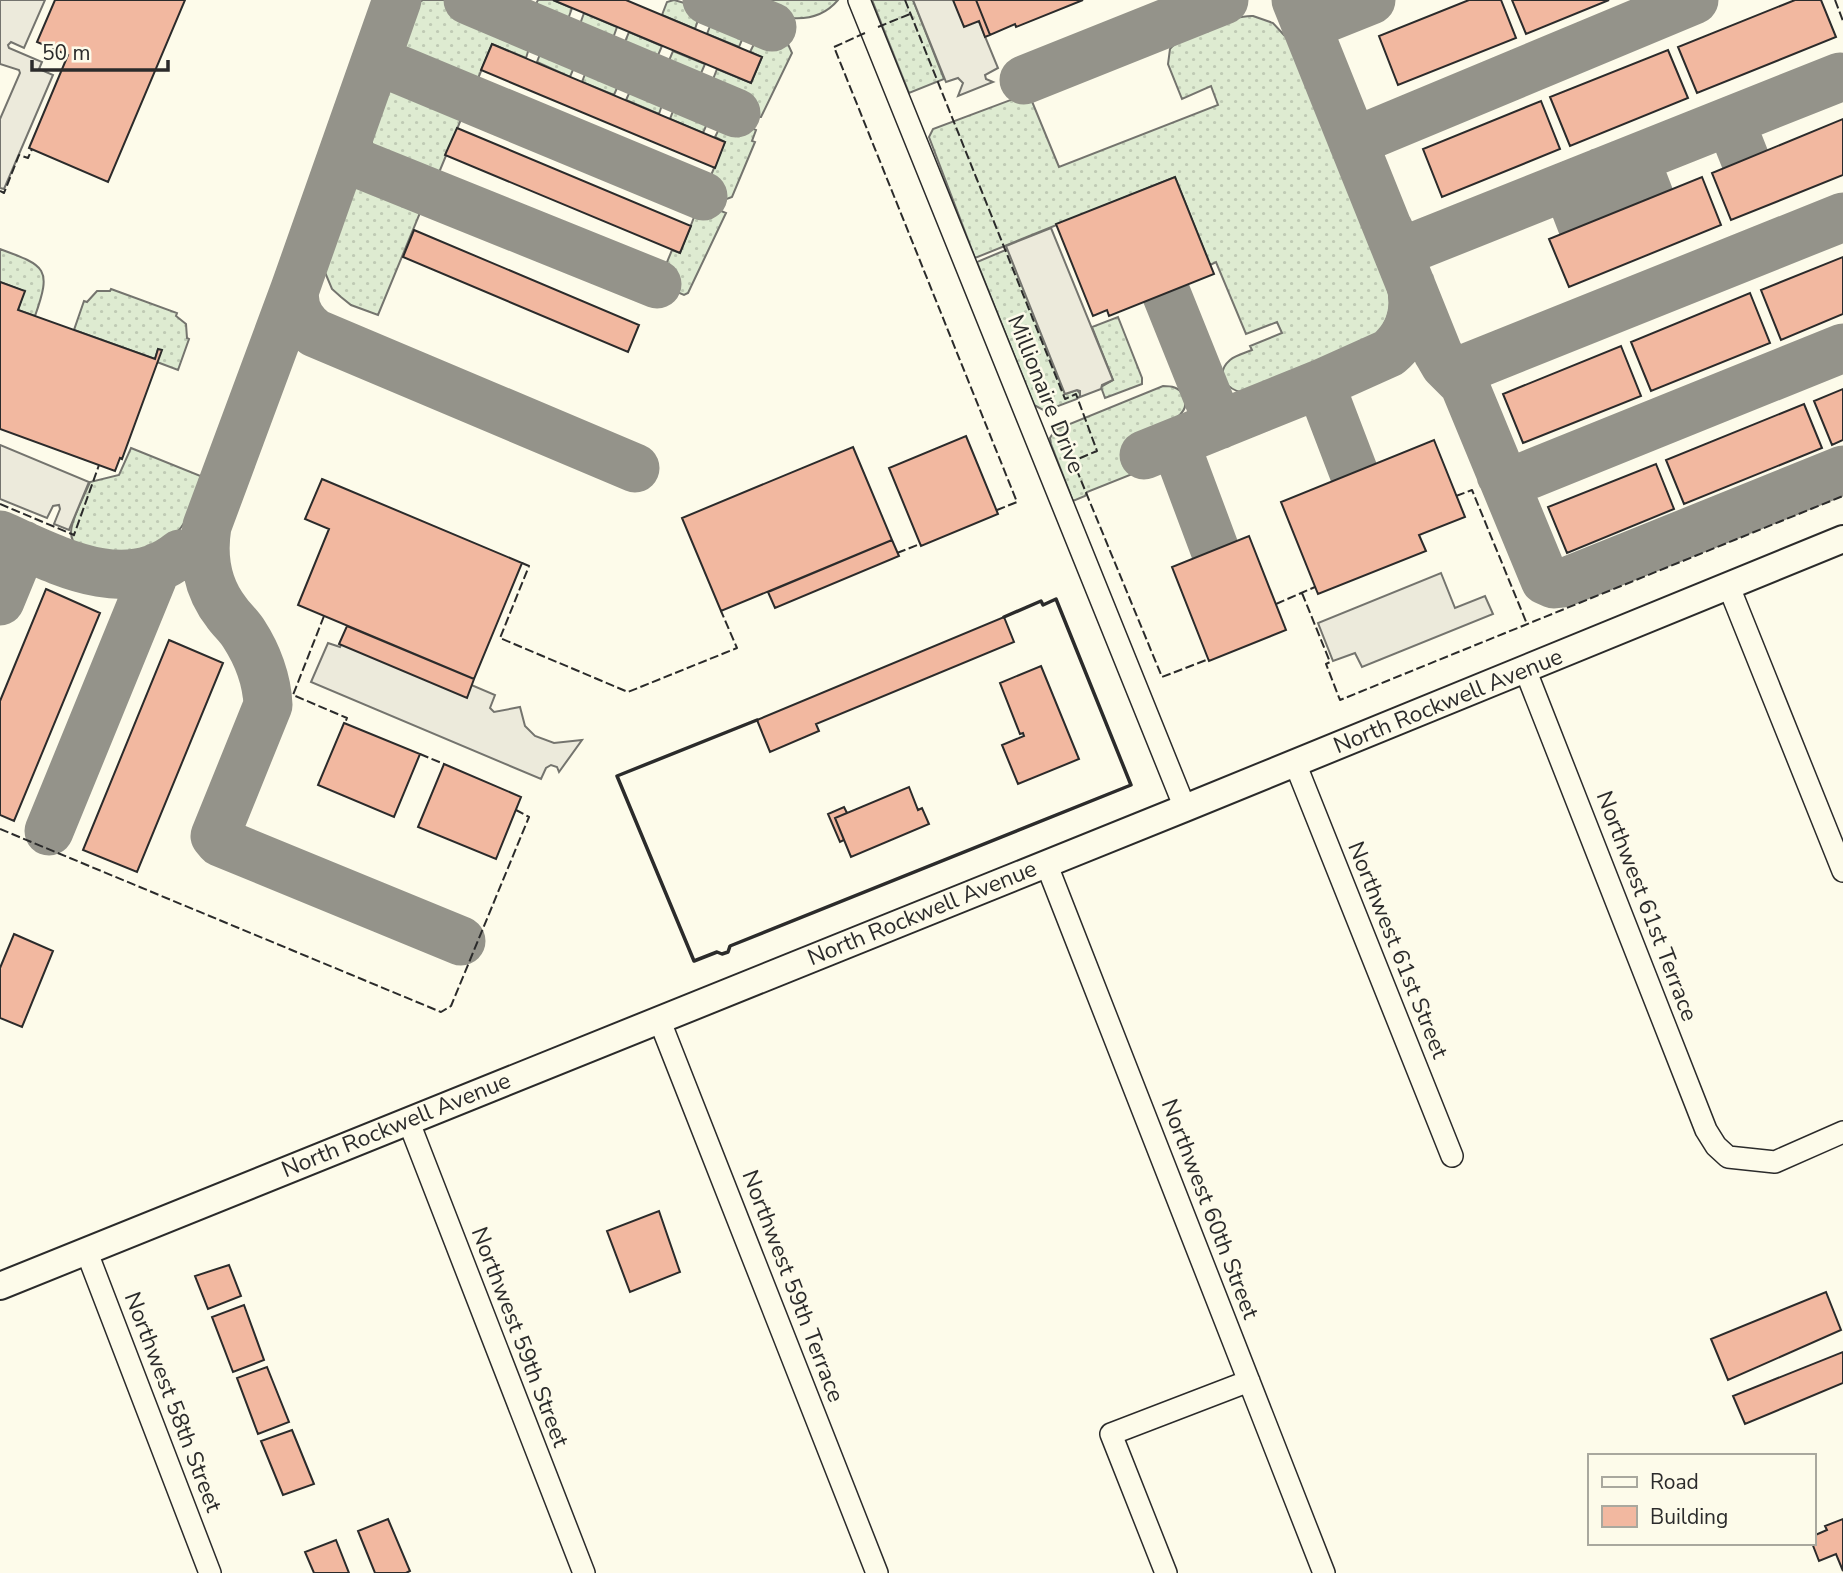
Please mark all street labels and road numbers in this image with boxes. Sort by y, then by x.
street label: Millionaire Drive [1000,310,1092,478]
street label: North Rockwell Avenue [1329,641,1567,761]
street label: Northwest 61st Terrace [1589,787,1705,1025]
street label: Northwest 61st Street [1340,837,1456,1064]
street label: North Rockwell Avenue [803,853,1041,973]
street label: North Rockwell Avenue [277,1065,515,1185]
street label: Northwest 60th Street [1154,1095,1267,1324]
street label: Northwest 59th Terrace [734,1166,852,1406]
street label: Northwest 59th Street [464,1223,577,1452]
street label: Northwest 58th Street [117,1288,230,1517]

